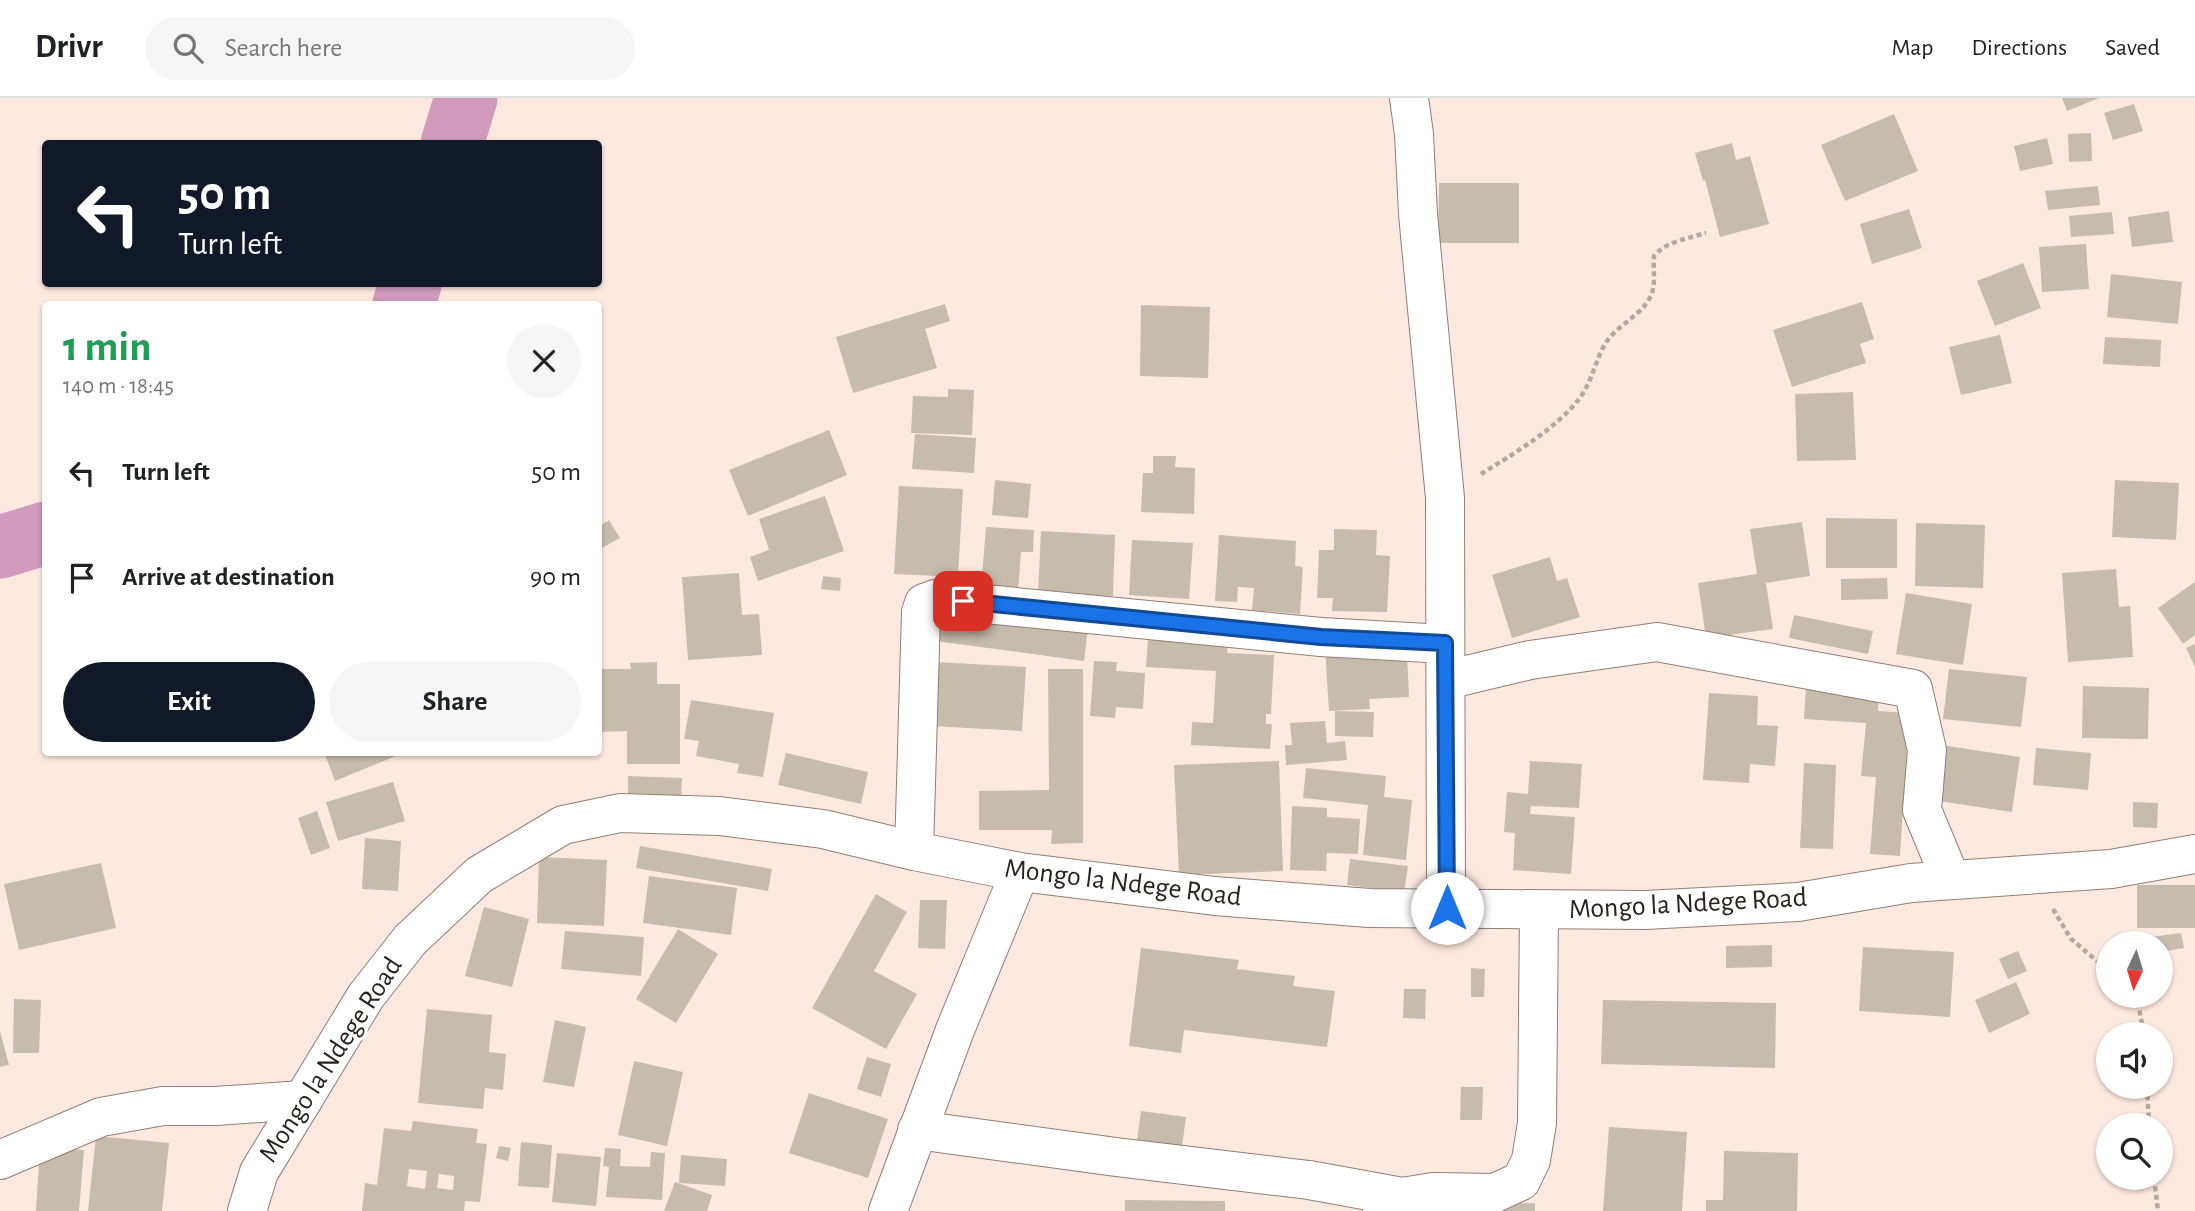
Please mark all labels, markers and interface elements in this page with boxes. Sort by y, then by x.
search box [145,17,635,80]
icon: search [169,29,207,67]
text: Drivr [35,31,103,64]
text: Search here [225,35,342,61]
text: Map [1891,36,1933,60]
text: Directions [1971,36,2067,60]
text: Saved [2105,36,2160,60]
icon: left [63,168,154,259]
text: 50 m [178,170,272,219]
text: Turn left [178,228,282,260]
button: close [507,324,581,398]
text: 1 min [63,326,152,368]
text: 140 m · 18:45 [63,375,174,398]
icon: left [63,454,101,492]
text: Turn left [122,459,210,485]
text: 50 m [531,459,581,485]
icon: arrive [63,559,101,597]
text: Arrive at destination [122,564,335,590]
text: 90 m [530,564,581,590]
pin [933,571,993,631]
icon: arrive [944,582,982,620]
button: Exit [63,662,315,742]
button: Share [329,662,581,742]
street label: Mongo la Ndege Road [1003,855,1243,911]
position arrow [1410,871,1484,945]
street label: Mongo la Ndege Road [1568,884,1808,924]
north arrow [2096,931,2174,1008]
map controls [2096,931,2173,1190]
street label: Mongo la Ndege Road [254,952,408,1168]
button: sound [2096,1022,2173,1099]
button: search [2096,1113,2173,1190]

